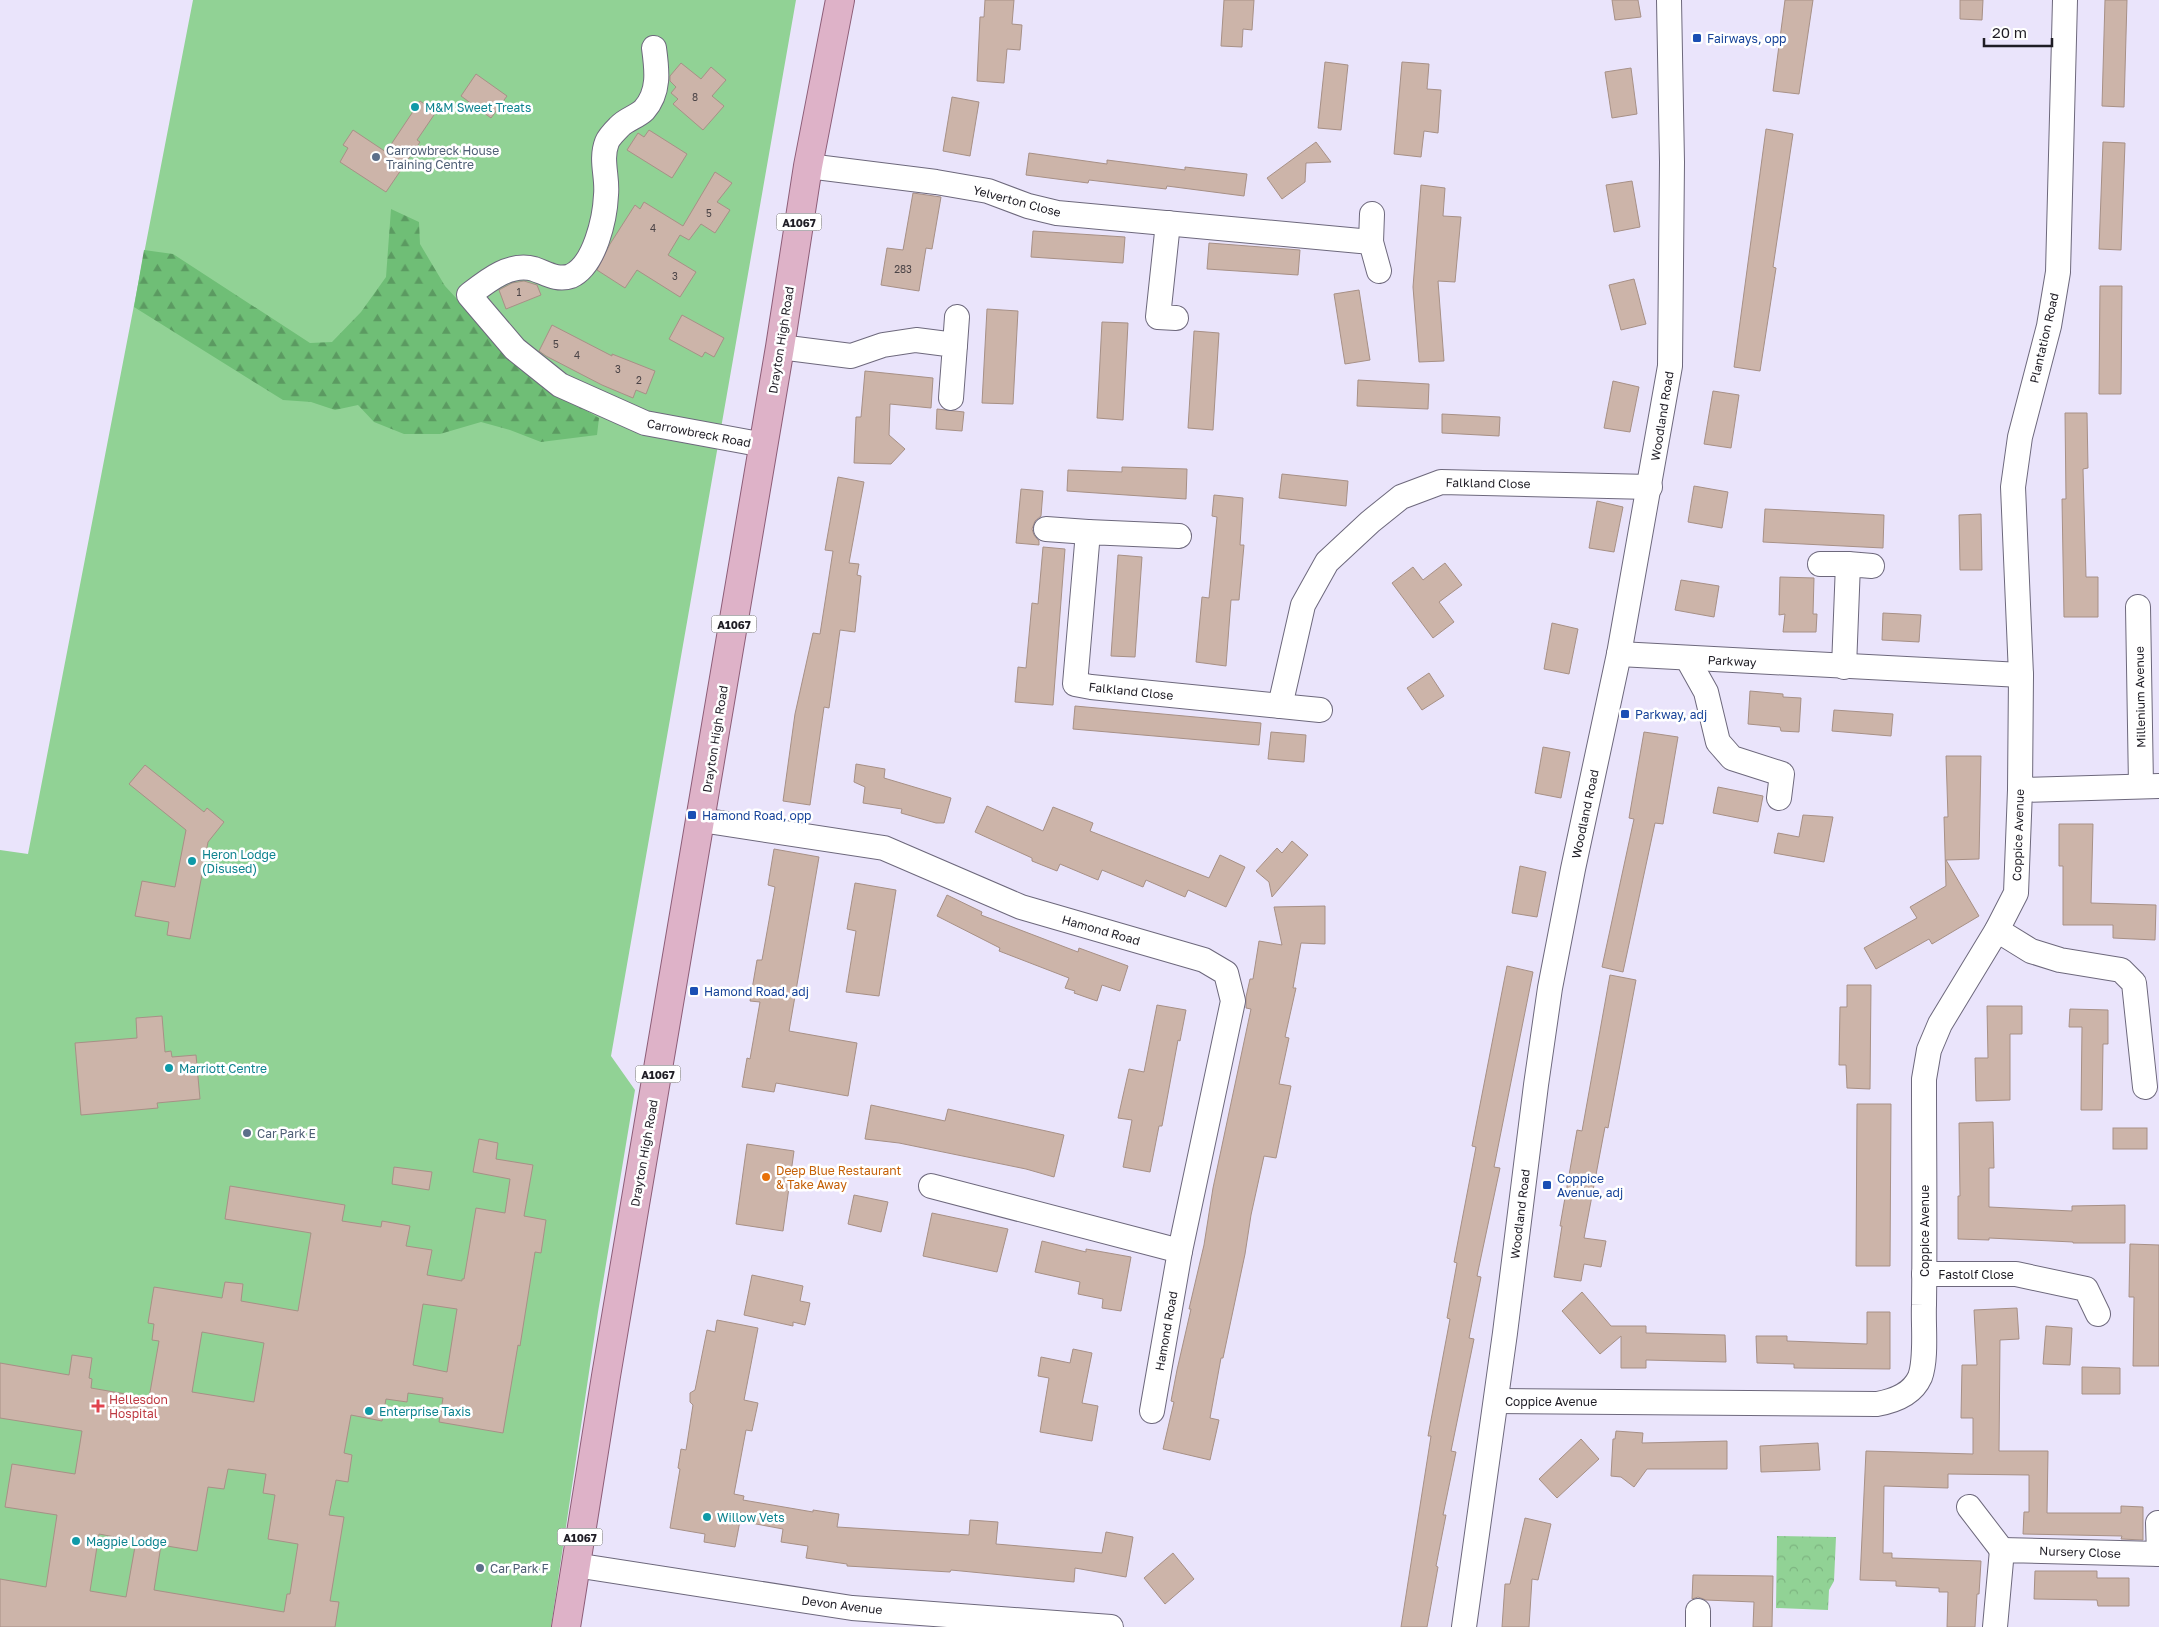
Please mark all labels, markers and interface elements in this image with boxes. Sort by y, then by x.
scale bar [1984,15,2052,47]
text: 20 m [1992,23,2027,41]
place label: Fairways, opp [1707,31,1786,46]
marker: Fairways, opp [1691,32,1703,44]
house number: 8 [692,91,698,103]
place label: M&M Sweet Treats [425,100,531,115]
marker: M&M Sweet Treats [409,101,421,113]
place label: Carrowbreck House Training Centre [386,143,499,172]
marker: Carrowbreck House Training Centre [370,151,382,163]
street label: Yelverton Close [971,182,1063,220]
house number: 5 [706,207,712,219]
road number: A1067 [776,213,822,230]
house number: 4 [650,222,656,234]
house number: 283 [894,263,912,275]
house number: 3 [672,270,678,282]
street label: Drayton High Road [765,285,797,395]
house number: 1 [517,286,522,298]
street label: Plantation Road [2026,291,2062,385]
house number: 5 [553,338,559,350]
house number: 4 [574,349,580,361]
house number: 3 [615,363,621,375]
street label: Woodland Road [1648,370,1676,462]
house number: 2 [636,374,642,386]
street label: Carrowbreck Road [646,416,752,450]
street label: Falkland Close [1445,475,1531,491]
road number: A1067 [712,616,756,632]
street label: Millenium Avenue [2132,646,2148,748]
street label: Parkway [1707,652,1757,670]
street label: Falkland Close [1088,679,1174,703]
street label: Drayton High Road [699,684,731,794]
place label: Parkway, adj [1635,707,1707,722]
marker: Parkway, adj [1619,708,1631,720]
street label: Woodland Road [1568,768,1602,860]
street label: Coppice Avenue [2009,789,2027,881]
place label: Hamond Road, opp [702,808,811,823]
marker: Hamond Road, opp [686,809,698,821]
place label: Heron Lodge (Disused) [202,847,276,876]
marker: Heron Lodge (Disused) [186,855,198,867]
street label: Hamond Road [1060,912,1142,948]
place label: Hamond Road, adj [704,984,809,999]
marker: Hamond Road, adj [688,985,700,997]
place label: Marriott Centre [179,1061,267,1076]
marker: Marriott Centre [163,1062,175,1074]
road number: A1067 [636,1066,680,1082]
street label: Drayton High Road [627,1098,661,1208]
place label: Car Park E [257,1126,316,1141]
marker: Car Park E [241,1127,253,1139]
place label: Deep Blue Restaurant & Take Away [776,1163,902,1192]
street label: Woodland Road [1507,1168,1533,1260]
marker: Deep Blue Restaurant & Take Away [760,1171,772,1183]
place label: Coppice Avenue, adj [1557,1171,1623,1200]
marker: Coppice Avenue, adj [1541,1179,1553,1191]
street label: Coppice Avenue [1917,1185,1932,1277]
street label: Fastolf Close [1938,1267,2014,1282]
street label: Hamond Road [1152,1290,1180,1372]
place label: Hellesdon Hospital [109,1392,168,1421]
street label: Coppice Avenue [1505,1394,1597,1409]
marker: Hellesdon Hospital [91,1399,105,1413]
place label: Enterprise Taxis [379,1404,471,1419]
marker: Enterprise Taxis [363,1405,375,1417]
place label: Willow Vets [717,1510,785,1525]
marker: Willow Vets [701,1511,713,1523]
road number: A1067 [558,1528,602,1545]
place label: Magpie Lodge [86,1534,167,1549]
marker: Magpie Lodge [70,1535,82,1547]
street label: Nursery Close [2039,1543,2121,1561]
place label: Car Park F [490,1561,549,1576]
marker: Car Park F [474,1562,486,1574]
street label: Devon Avenue [801,1593,883,1617]

